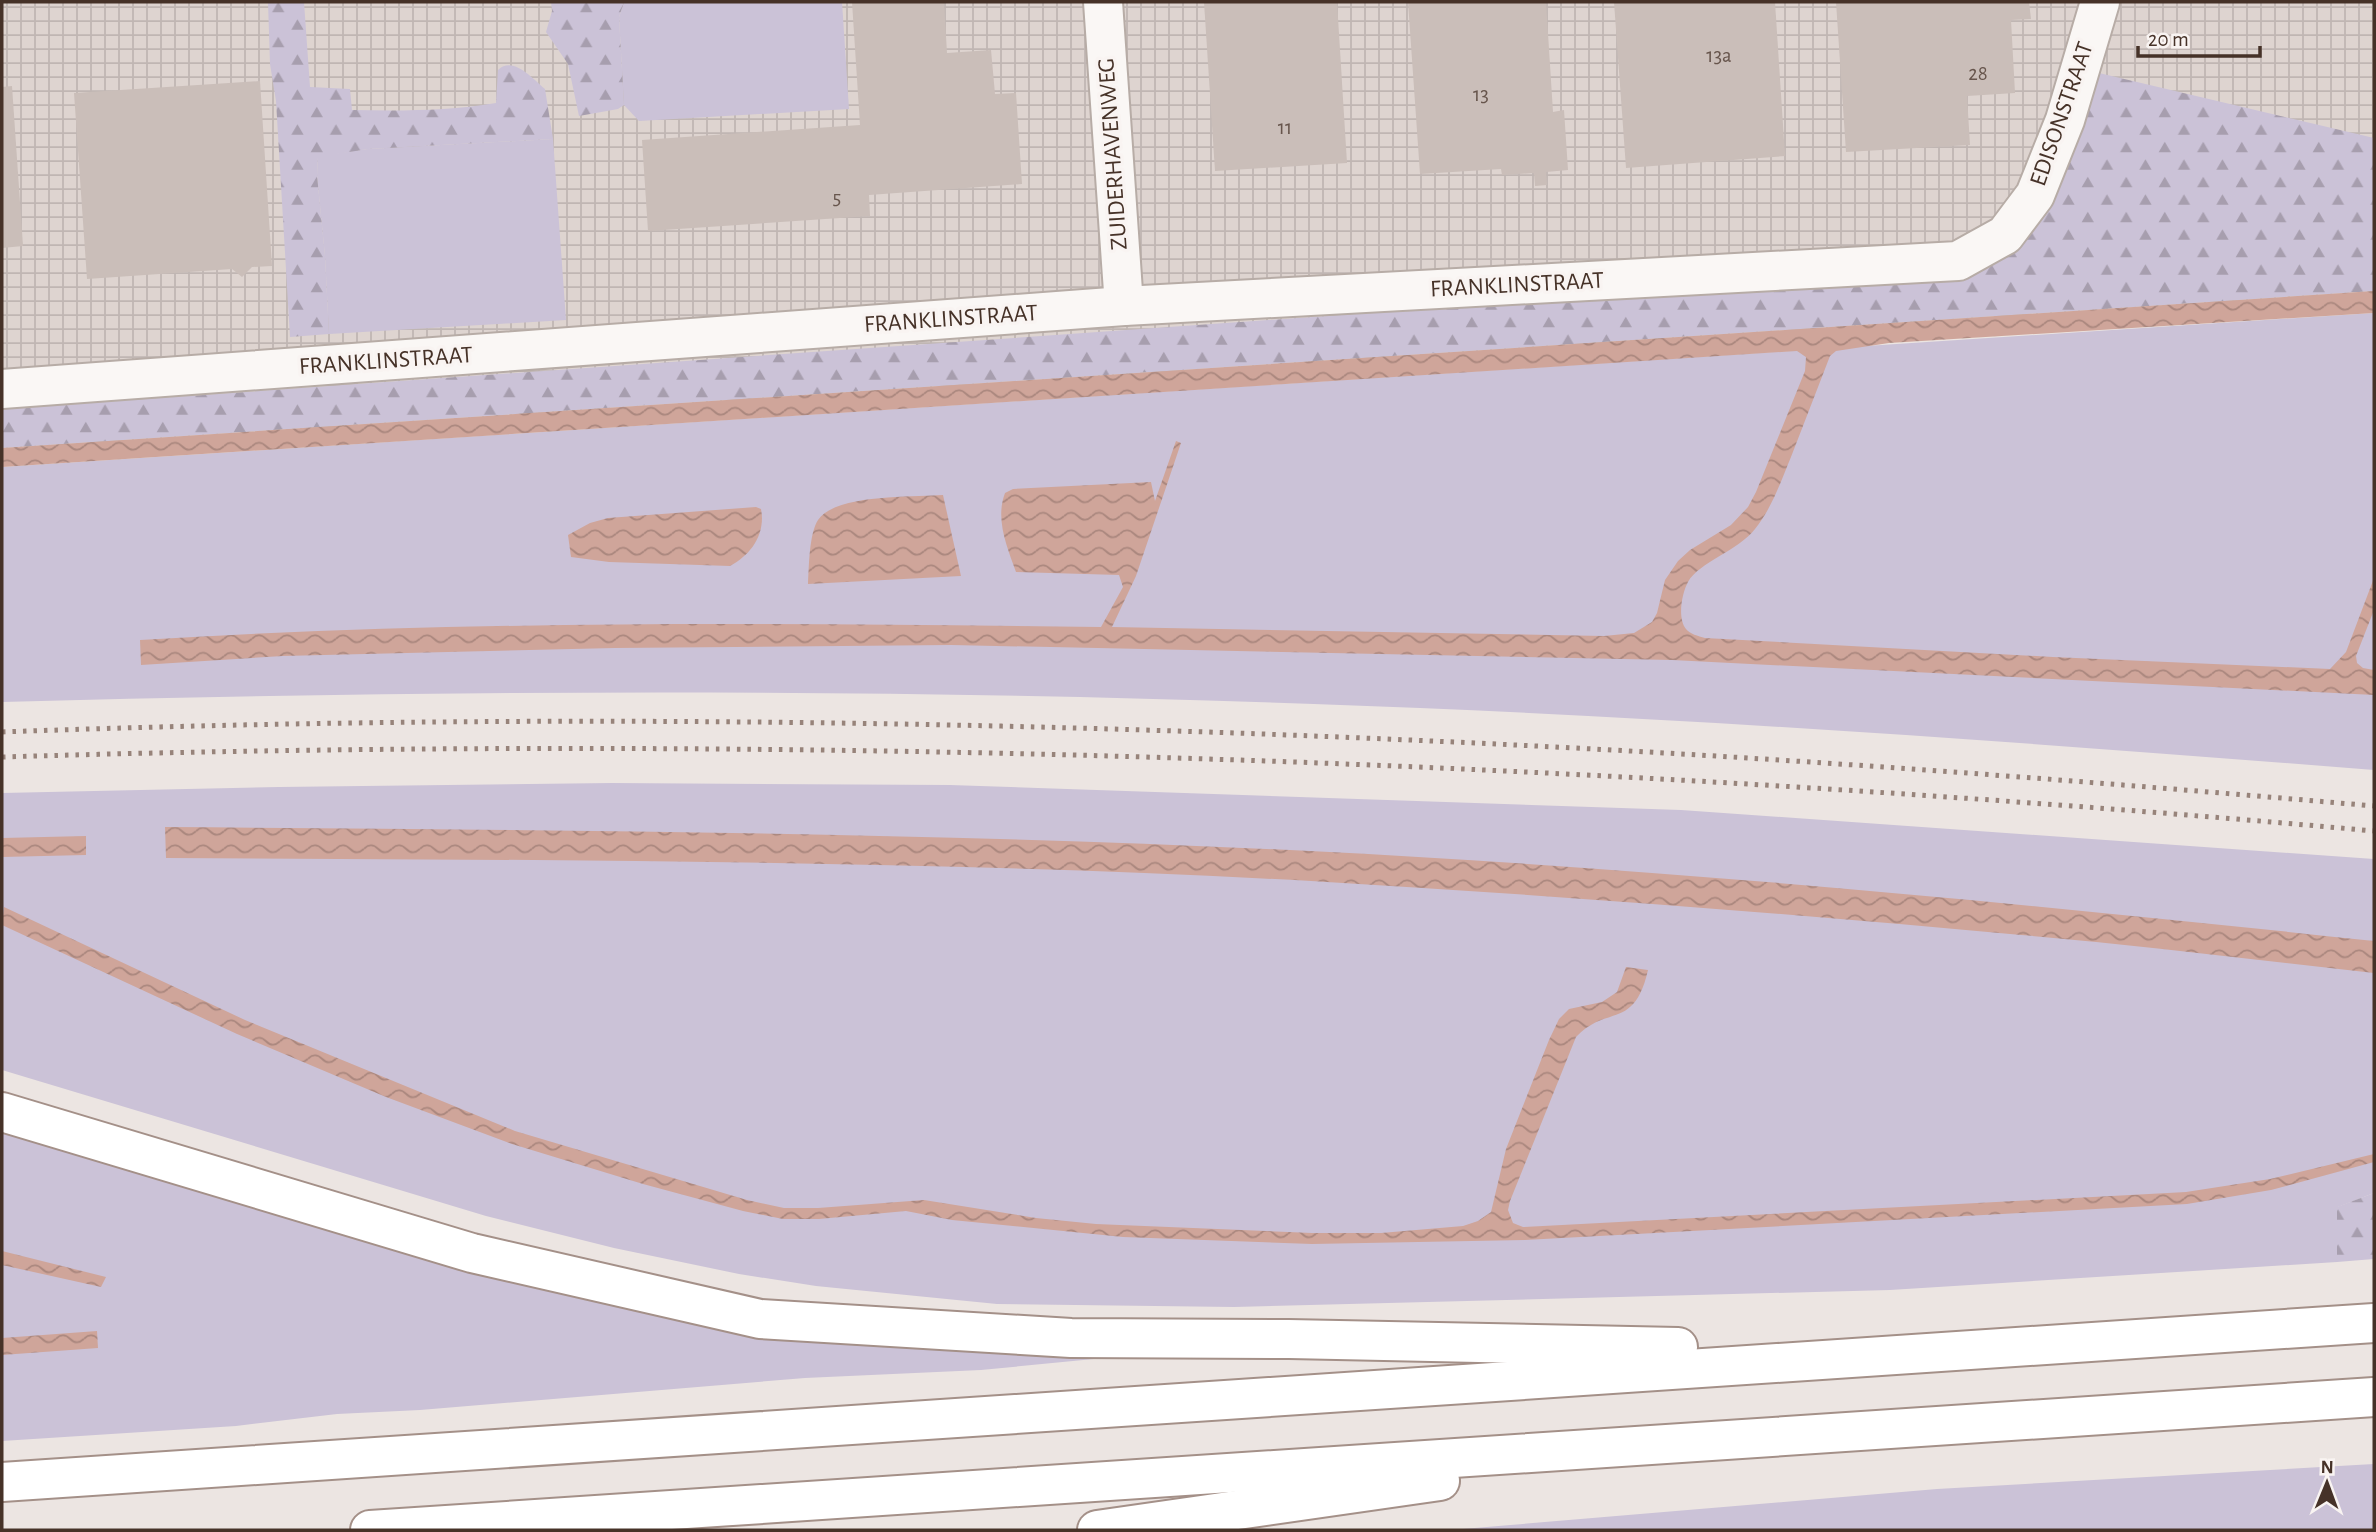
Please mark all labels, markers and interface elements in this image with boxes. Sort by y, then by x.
scale bar [2138,14,2260,58]
text: 20 m [2148,29,2189,50]
street label: EDISONSTRAAT [2026,39,2098,189]
house number: 13a [1706,45,1732,66]
street label: ZUIDERHAVENWEG [1094,57,1132,251]
house number: 28 [1968,63,1988,84]
house number: 13 [1473,84,1489,105]
house number: 11 [1278,117,1292,138]
house number: 5 [833,187,841,208]
street label: FRANKLINSTRAAT [1429,268,1605,302]
street label: FRANKLINSTRAAT [863,301,1039,337]
street label: FRANKLINSTRAAT [298,343,474,379]
north arrow [2292,1448,2362,1518]
text: N [2320,1458,2334,1477]

